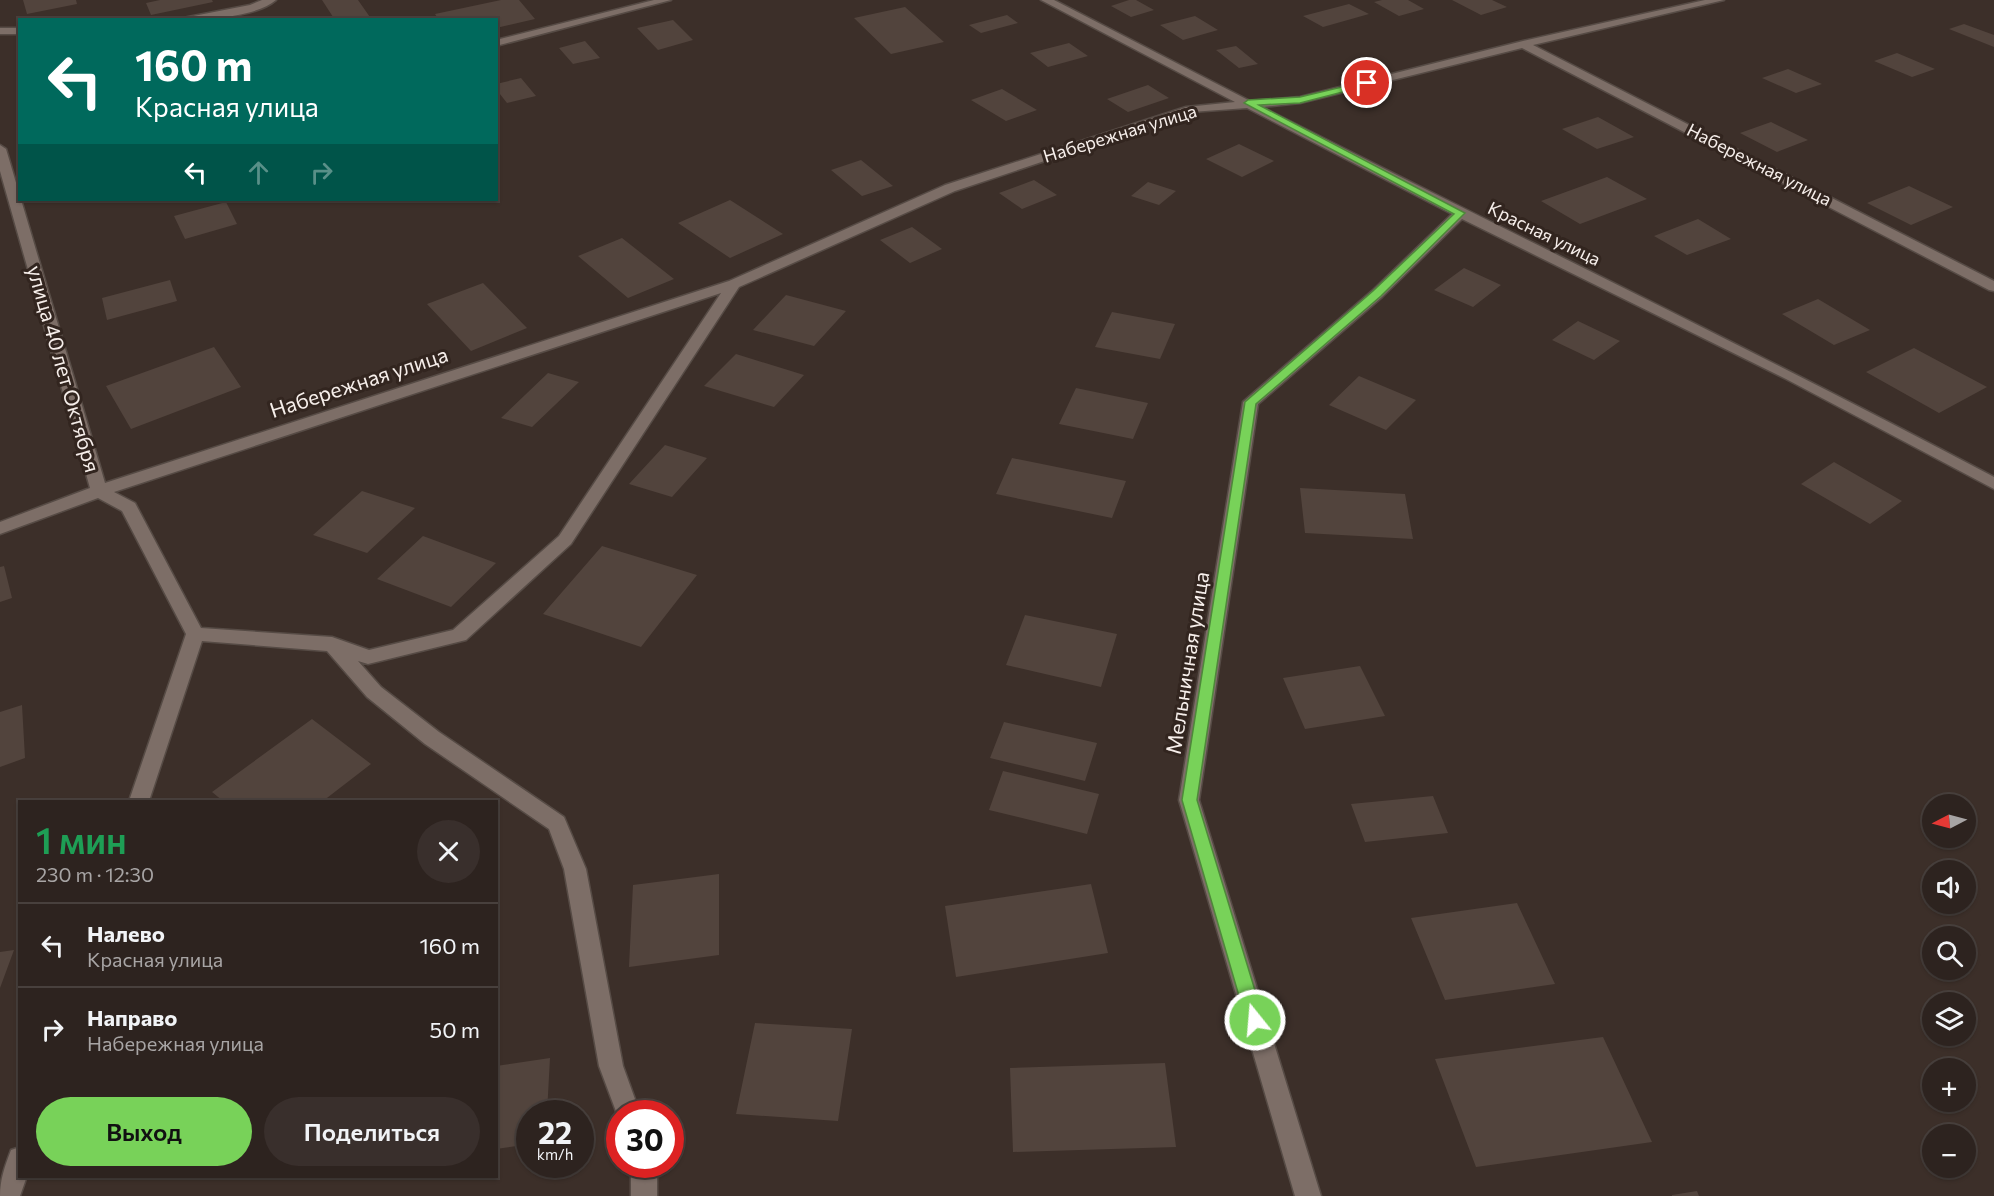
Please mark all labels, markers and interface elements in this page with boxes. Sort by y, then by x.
text: 160 m [135,38,253,90]
icon: left [36,42,114,120]
pin [1341,57,1392,108]
icon: arrive [1350,66,1383,99]
text: Красная улица [135,90,319,123]
street label: Набережная улица [1040,99,1199,167]
street label: Набережная улица [1684,118,1835,210]
icon: left [179,156,212,189]
icon: ahead [242,156,275,189]
icon: right [305,156,338,189]
street label: Красная улица [1485,196,1604,270]
street label: улица 40 лет Октября [23,262,106,475]
street label: Набережная улица [266,341,451,422]
street label: Мельничная улица [1160,570,1213,756]
north arrow [1922,794,1976,848]
map controls [1922,794,1976,1178]
text: 1 мин [36,817,127,861]
button: close [417,820,480,883]
button: sound [1922,860,1976,914]
text: 230 m · 12:30 [36,862,154,886]
text: Налево [87,920,165,947]
button: search [1922,926,1976,980]
icon: left [36,929,69,962]
text: 160 m [419,932,480,959]
text: Красная улица [87,947,223,971]
position arrow [1223,988,1287,1052]
button: layers [1922,992,1976,1046]
text: Направо [87,1004,177,1031]
icon: right [36,1013,69,1046]
text: 50 m [430,1016,480,1043]
text: Набережная улица [87,1031,264,1055]
button: + [1922,1058,1976,1112]
button: Выход [36,1097,252,1166]
button: Поделиться [264,1097,480,1166]
speed limit sign: 30 [606,1100,684,1178]
text: 22 [538,1113,572,1150]
button: − [1922,1124,1976,1178]
text: km/h [537,1145,573,1163]

